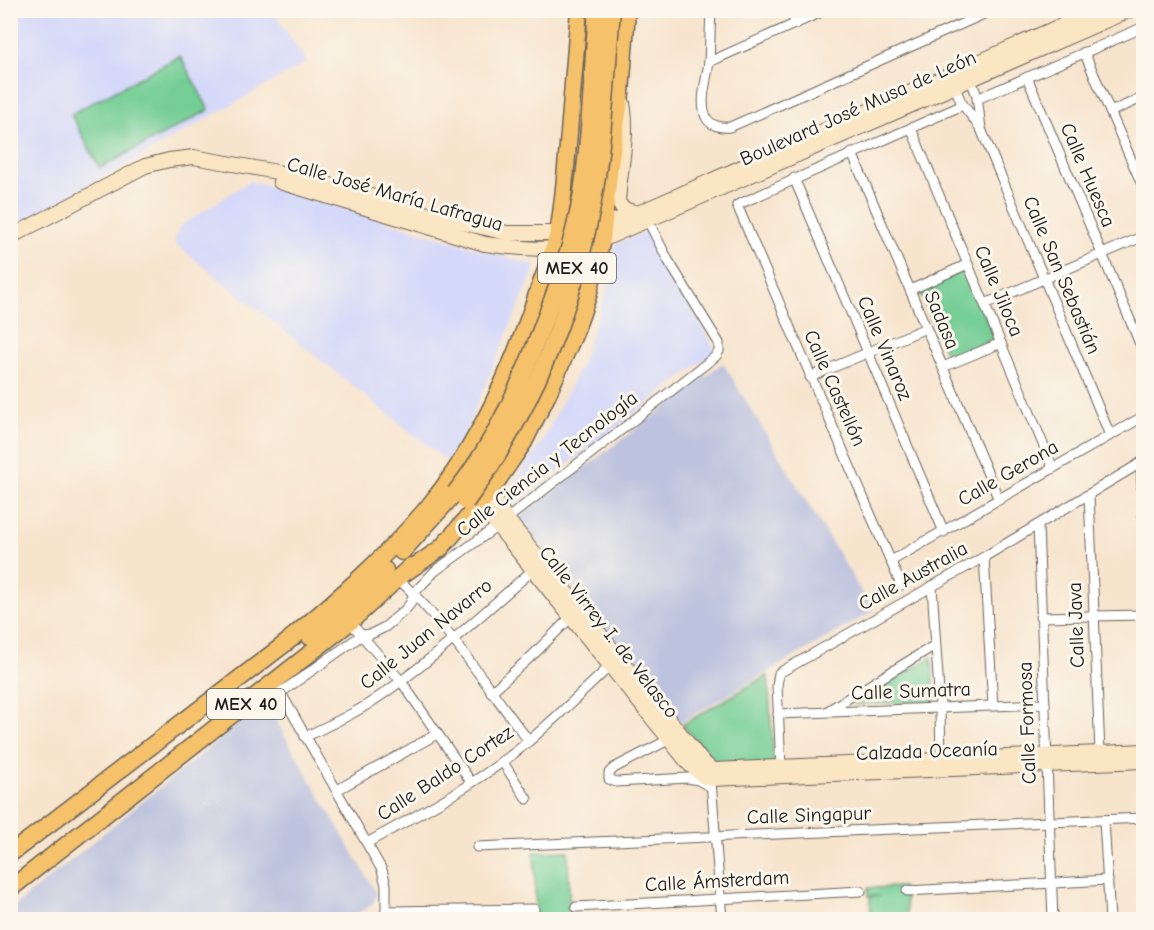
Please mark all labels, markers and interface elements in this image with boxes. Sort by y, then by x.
street label: Boulevard José Musa de León [736,45,980,171]
street label: Calle Huesca [1056,119,1120,231]
street label: Calle José María Lafragua [284,152,506,236]
street label: Calle San Sebastián [1018,193,1106,357]
street label: Calle Jiloca [970,242,1028,340]
road number: MEX 40 [538,253,616,283]
street label: Sadasa [920,287,964,353]
street label: Calle Vinaroz [853,292,917,404]
street label: Calle Castellón [799,326,871,450]
street label: Calle Ciencia y Tecnología [452,386,642,542]
street label: Calle Gerona [954,435,1062,511]
street label: Calle Australia [854,537,972,615]
street label: Calle Virrey I. de Velasco [535,541,683,723]
street label: Calle Juan Navarro [355,574,497,694]
street label: Calle Java [1063,582,1089,668]
street label: Calle Formosa [1013,661,1041,785]
street label: Calle Sumatra [851,677,971,705]
road number: MEX 40 [207,689,285,719]
street label: Calle Baldo Cortez [373,720,518,826]
street label: Calzada Oceanía [856,737,998,765]
street label: Calle Singapur [746,801,872,829]
street label: Calle Ámsterdam [644,865,790,896]

